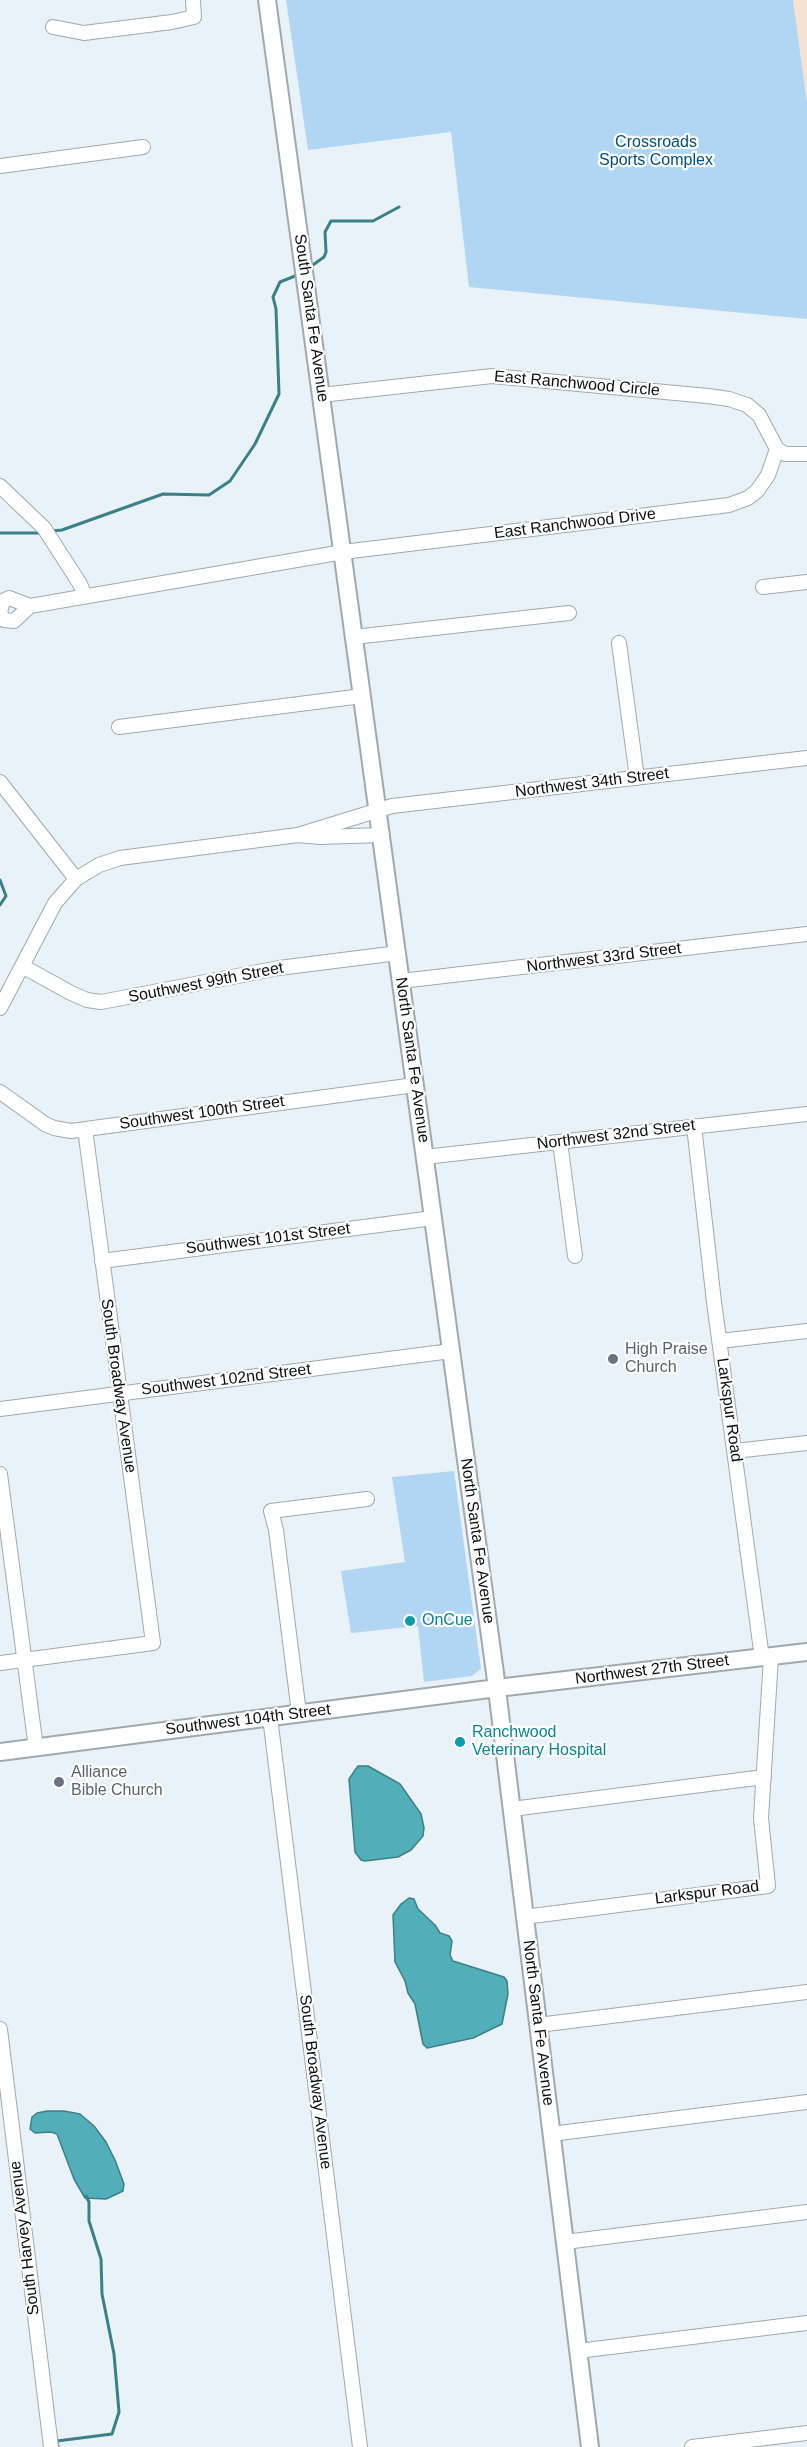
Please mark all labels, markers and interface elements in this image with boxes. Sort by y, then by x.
park label: Crossroads Sports Complex [599,133,713,171]
street label: South Santa Fe Avenue [290,233,332,403]
street label: East Ranchwood Circle [493,367,661,401]
street label: East Ranchwood Drive [493,505,657,543]
street label: Northwest 34th Street [514,764,670,802]
street label: Northwest 33rd Street [526,939,682,977]
street label: Southwest 99th Street [127,959,285,1007]
street label: North Santa Fe Avenue [391,976,433,1144]
street label: Southwest 100th Street [118,1092,286,1134]
street label: Northwest 32nd Street [536,1116,696,1154]
street label: Southwest 101st Street [185,1219,351,1259]
street label: South Broadway Avenue [96,1298,140,1474]
place label: High Praise Church [625,1340,708,1378]
marker: High Praise Church [606,1352,620,1366]
street label: Larkspur Road [712,1357,746,1463]
street label: Southwest 102nd Street [140,1360,312,1400]
street label: North Santa Fe Avenue [456,1457,498,1625]
place label: OnCue [422,1611,473,1631]
marker: OnCue [403,1614,417,1628]
street label: Northwest 27th Street [574,1651,730,1689]
street label: Southwest 104th Street [164,1700,332,1740]
place label: Ranchwood Veterinary Hospital [472,1723,606,1761]
marker: Ranchwood Veterinary Hospital [453,1735,467,1749]
place label: Alliance Bible Church [71,1763,163,1801]
marker: Alliance Bible Church [52,1775,66,1789]
street label: Larkspur Road [654,1877,760,1909]
street label: North Santa Fe Avenue [518,1939,558,2107]
street label: South Broadway Avenue [295,1994,335,2170]
street label: South Harvey Avenue [6,2160,44,2316]

